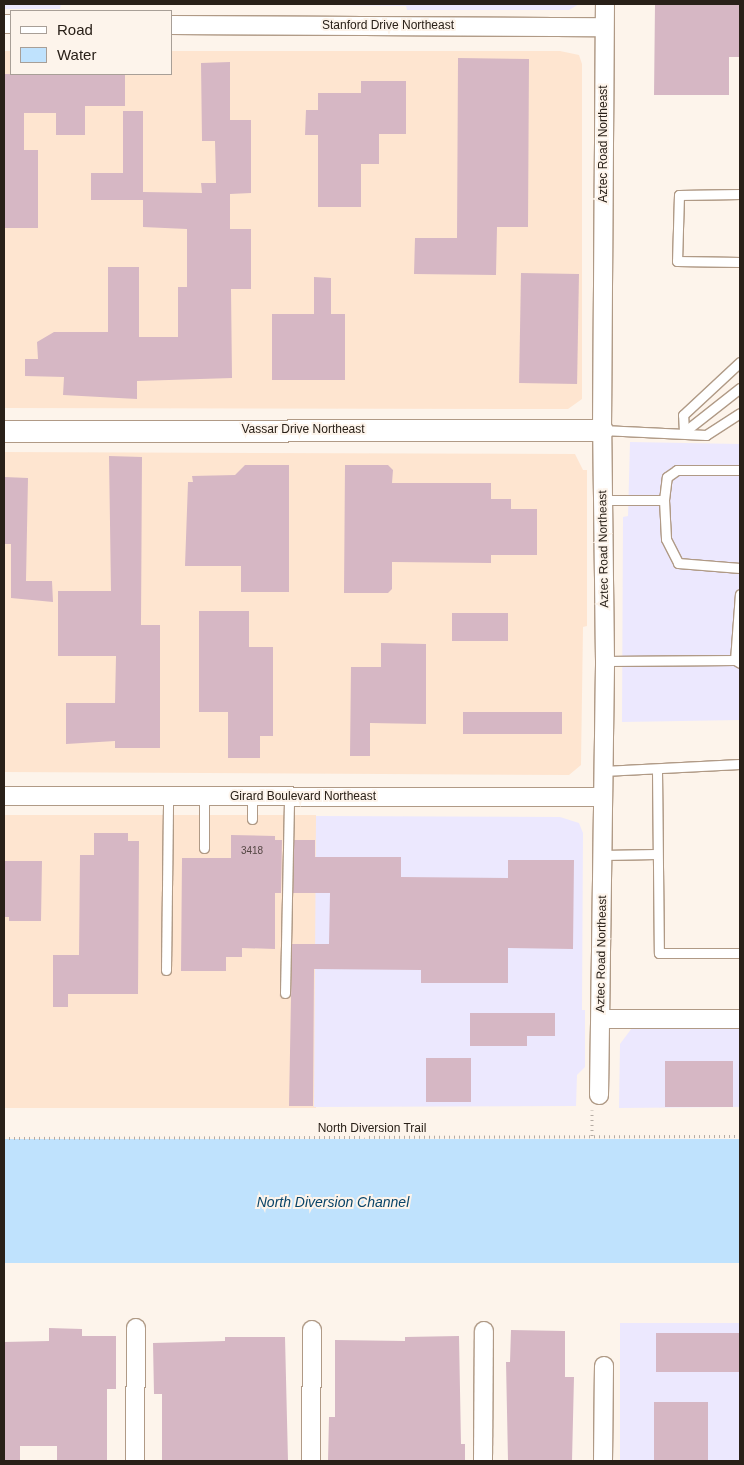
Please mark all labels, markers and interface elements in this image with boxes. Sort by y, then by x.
legend [10,10,172,75]
street label: Stanford Drive Northeast [322,19,454,33]
text: Road [57,21,93,38]
text: Water [57,46,96,63]
street label: Aztec Road Northeast [597,85,611,203]
street label: Vassar Drive Northeast [241,423,365,437]
street label: Aztec Road Northeast [596,490,612,608]
street label: Girard Boulevard Northeast [230,790,376,804]
house number: 3418 [241,845,263,857]
street label: Aztec Road Northeast [594,895,610,1013]
street label: North Diversion Trail [318,1122,426,1136]
water label: North Diversion Channel [257,1194,409,1210]

